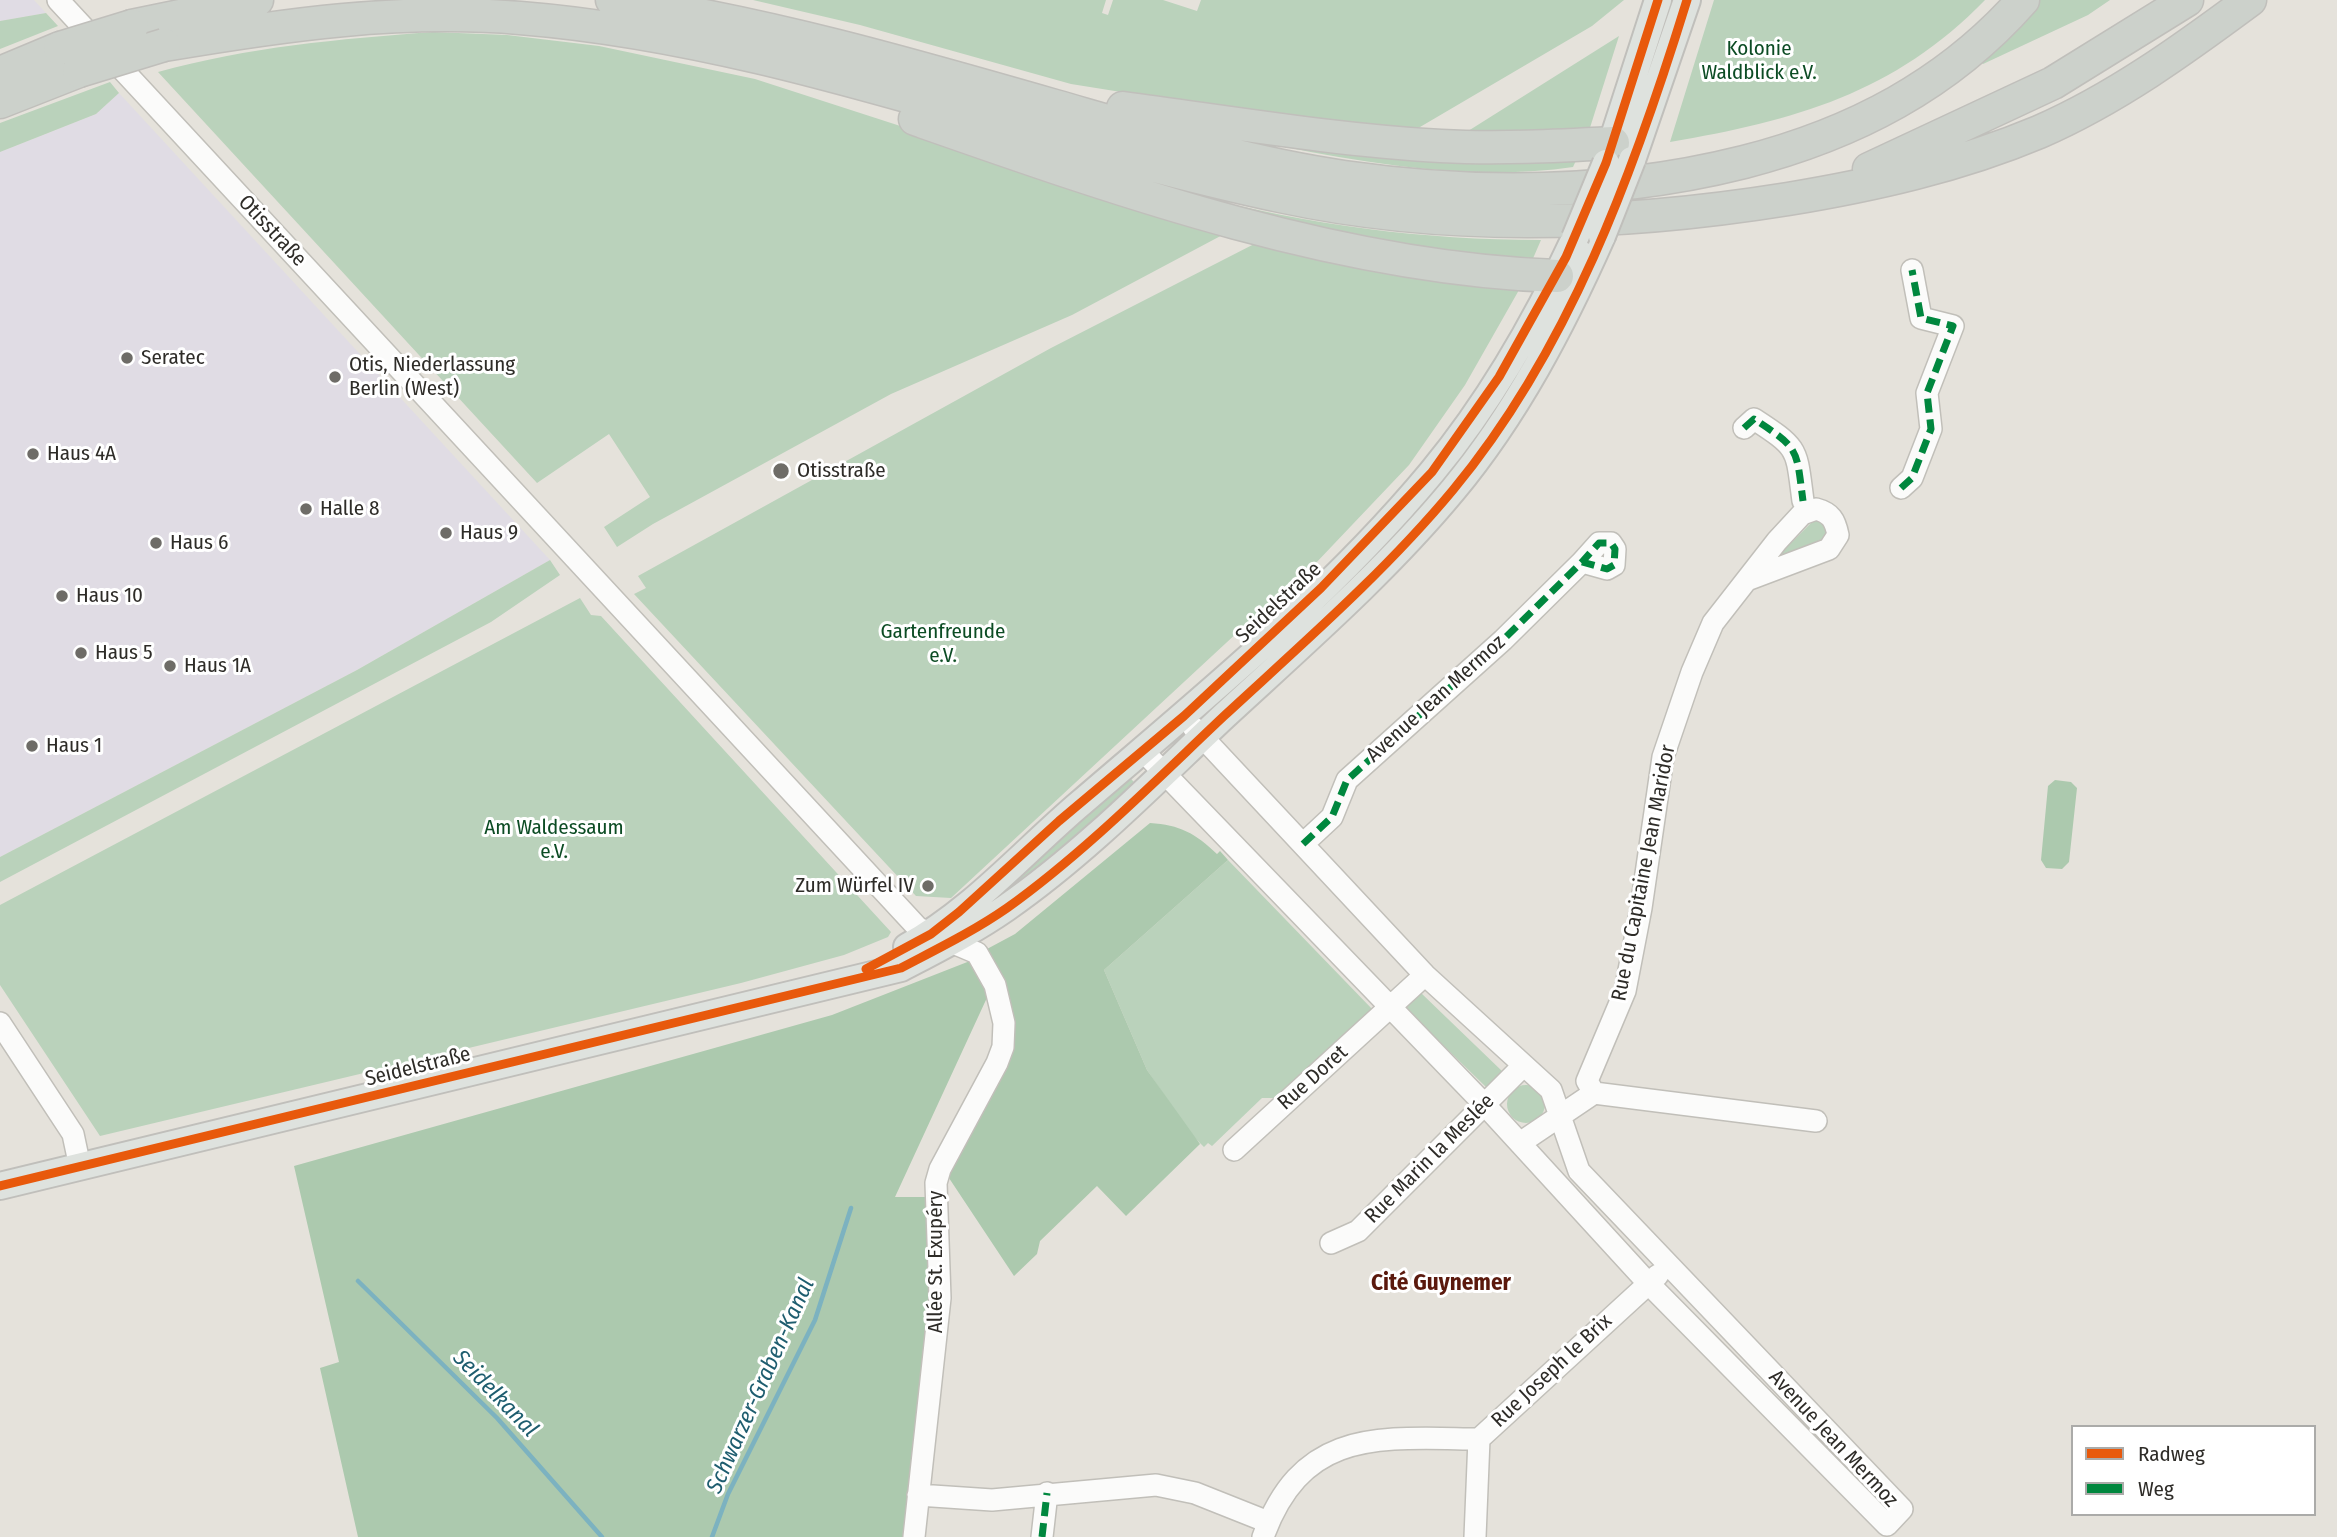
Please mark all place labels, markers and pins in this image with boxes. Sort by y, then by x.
place label: Seratec [141,345,205,371]
marker: Seratec [119,350,135,366]
place label: Otis, Niederlassung Berlin (West) [349,352,515,402]
marker: Otis, Niederlassung Berlin (West) [327,369,343,385]
place label: Haus 4A [47,441,116,467]
marker: Haus 4A [25,446,41,462]
place label: Otisstraße [797,458,886,484]
marker: Otisstraße [771,461,791,481]
place label: Halle 8 [320,496,380,522]
marker: Halle 8 [298,501,314,517]
place label: Haus 9 [460,520,518,546]
marker: Haus 9 [438,525,454,541]
place label: Haus 6 [170,530,228,556]
marker: Haus 6 [148,535,164,551]
place label: Haus 10 [76,583,143,609]
marker: Haus 10 [54,588,70,604]
place label: Haus 5 [95,640,153,666]
marker: Haus 5 [73,645,89,661]
place label: Haus 1A [184,653,251,679]
marker: Haus 1A [162,658,178,674]
place label: Haus 1 [46,733,102,759]
marker: Haus 1 [24,738,40,754]
place label: Zum Würfel IV [795,873,914,899]
marker: Zum Würfel IV [920,878,936,894]

